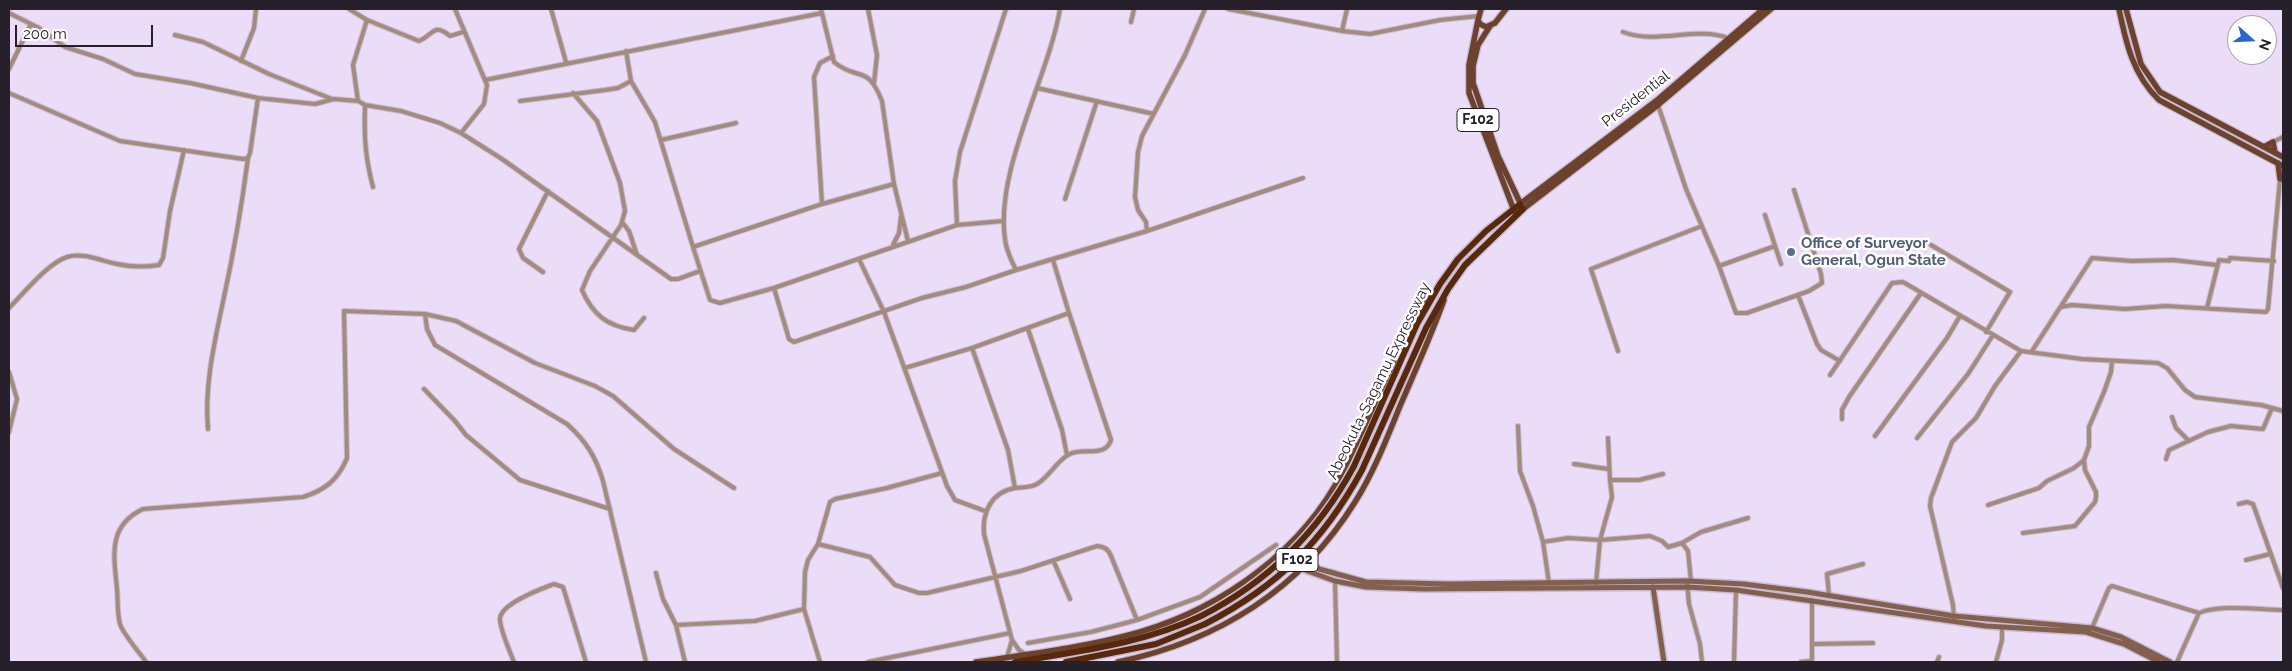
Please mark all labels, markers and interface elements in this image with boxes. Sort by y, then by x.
scale bar [18,15,155,47]
north arrow [2227,15,2277,65]
text: 200 m [23,25,67,43]
text: N [2256,37,2275,53]
street label: Presidential [1599,67,1673,131]
road number: F102 [1457,108,1499,132]
place label: Office of Surveyor General, Ogun State [1801,234,1946,269]
marker: Office of Surveyor General, Ogun State [1785,246,1797,258]
street label: Abeokuta-Sagamu Expressway [1323,280,1435,482]
road number: F102 [1276,548,1318,572]

